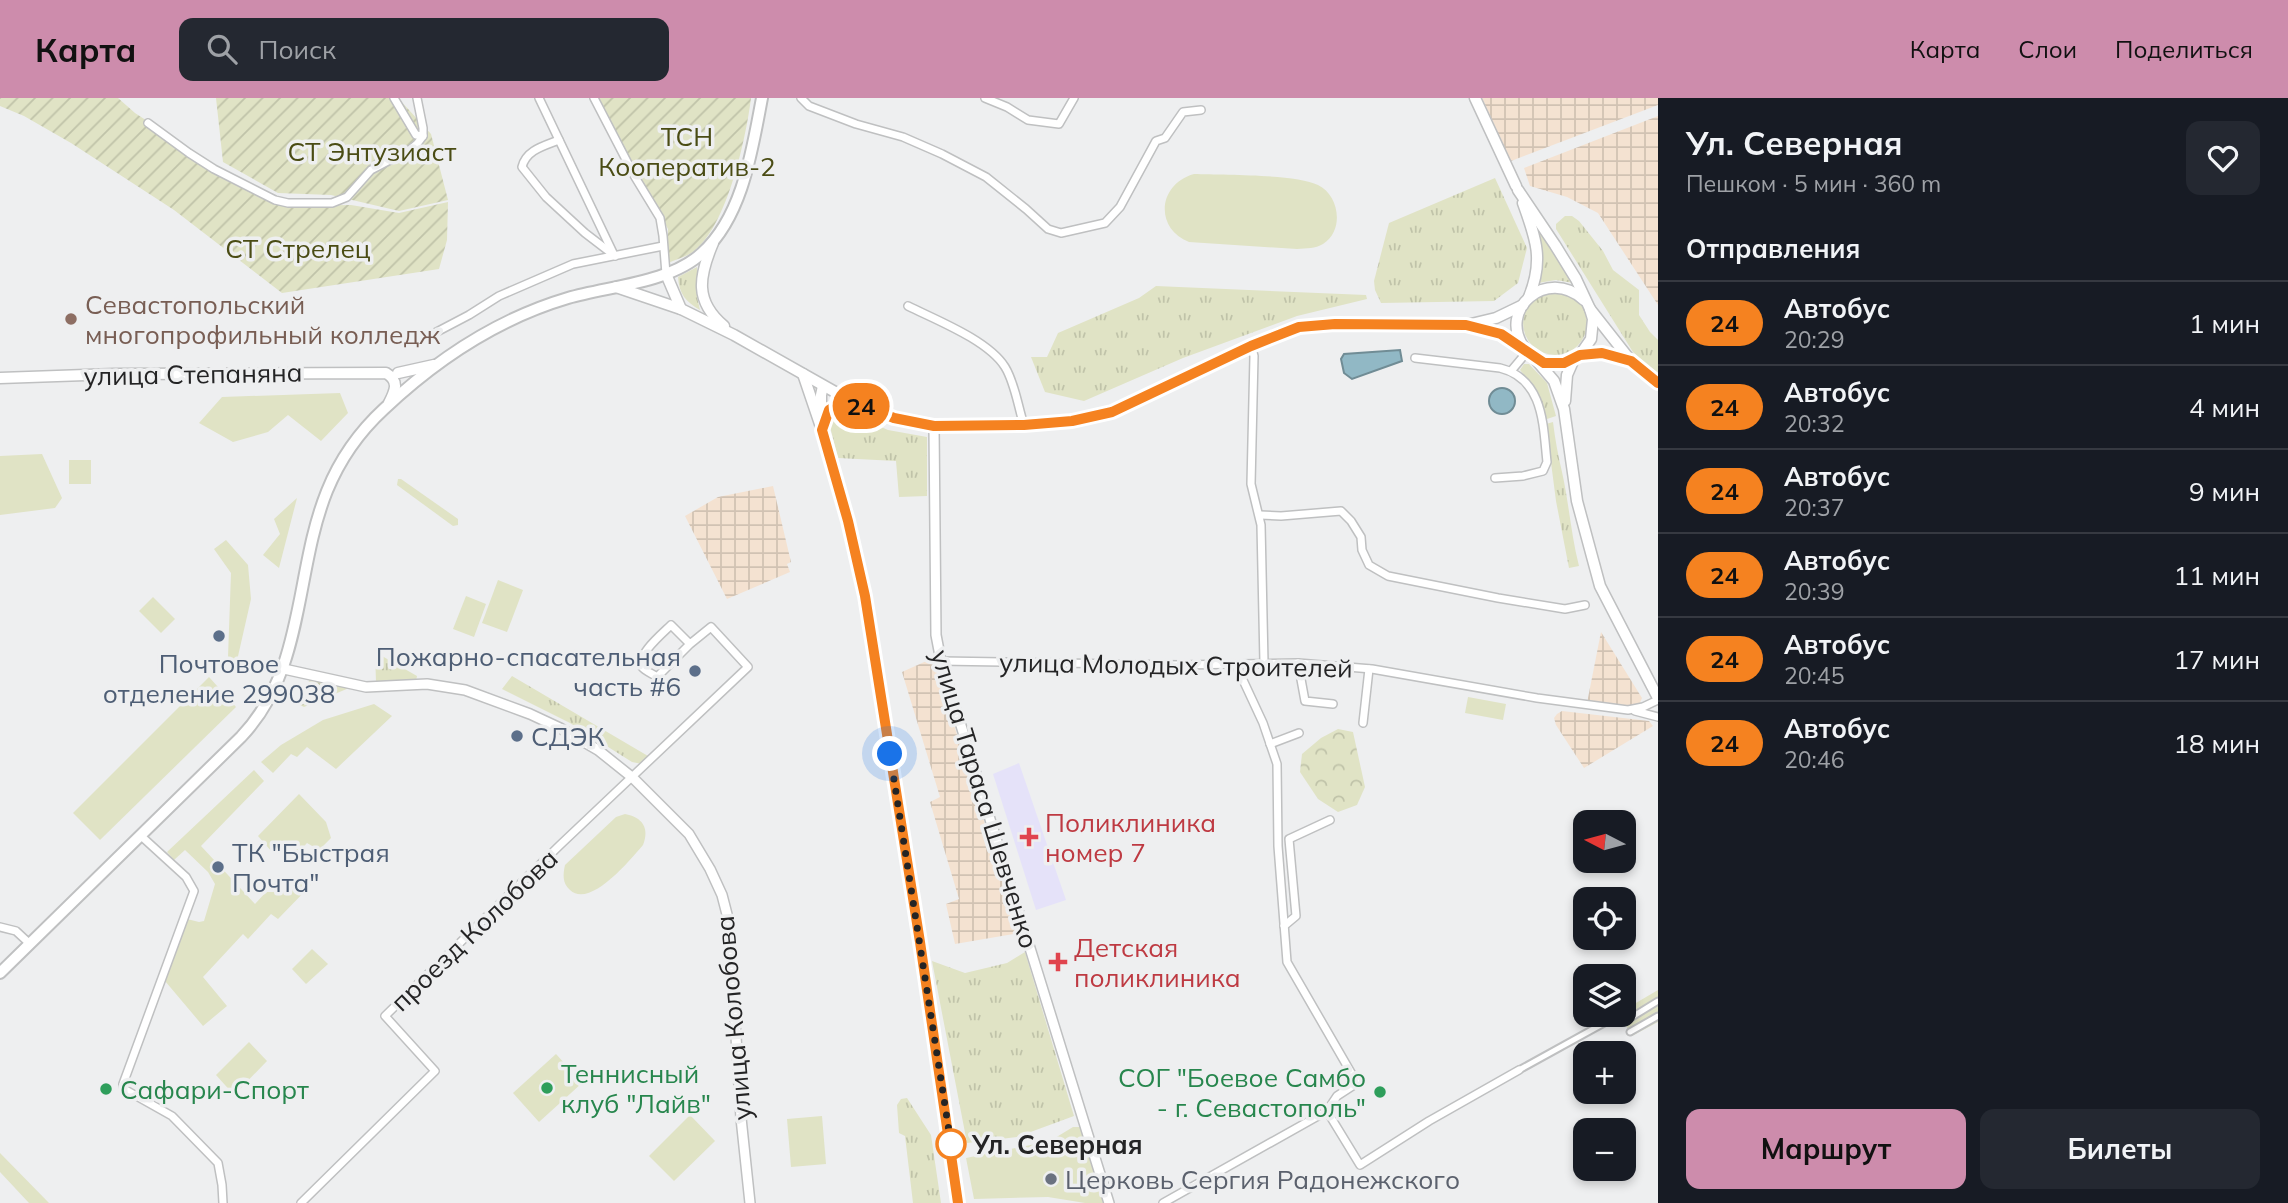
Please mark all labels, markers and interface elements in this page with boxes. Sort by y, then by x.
search box [179,18,669,81]
text: Карта [35,29,137,70]
icon: search [203,30,241,68]
text: Поиск [259,33,336,66]
text: Карта [1910,34,1980,64]
text: Слои [2018,34,2077,64]
text: Поделиться [2115,34,2253,64]
park label: ТСН Кооператив-2 [598,120,776,183]
button: heart [2186,121,2260,195]
text: Ул. Северная [1686,122,1903,163]
park label: СТ Энтузиаст [288,135,457,168]
text: Пешком · 5 мин · 360 m [1686,169,1941,198]
park label: СТ Стрелец [225,232,371,265]
text: Отправления [1686,232,1860,265]
place label: Севастопольский многопрофильный колледж [85,288,440,351]
text: Автобус [1784,292,1890,325]
text: 1 мин [2189,307,2260,340]
text: 24 [1710,308,1739,338]
marker: Севастопольский многопрофильный колледж [63,311,79,327]
text: 20:29 [1784,325,1844,354]
street label: улица Степаняна [83,356,303,392]
text: Автобус [1784,376,1890,409]
line badge: 24 [830,383,892,429]
text: 24 [847,391,875,421]
text: 4 мин [2189,391,2260,424]
text: 24 [1710,392,1739,422]
text: 20:32 [1784,409,1844,438]
text: Автобус [1784,460,1890,493]
text: 9 мин [2189,475,2260,508]
text: 24 [1710,476,1739,506]
text: 20:37 [1784,493,1844,522]
text: Автобус [1784,544,1890,577]
text: 11 мин [2173,559,2260,592]
text: 24 [1710,560,1739,590]
text: 20:39 [1784,577,1844,606]
marker: Почтовое отделение 299038 [211,628,227,644]
text: Автобус [1784,628,1890,661]
place label: Пожарно-спасательная часть #6 [376,640,681,703]
text: 17 мин [2173,643,2260,676]
text: 24 [1710,644,1739,674]
street label: улица Молодых Строителей [999,645,1353,685]
street label: улица Тараса Шевченко [924,646,1046,952]
place label: Почтовое отделение 299038 [103,647,335,710]
text: 20:45 [1784,661,1844,690]
marker: Пожарно-спасательная часть #6 [687,663,703,679]
text: Автобус [1784,712,1890,745]
place label: СДЭК [531,720,605,753]
text: 18 мин [2173,727,2260,760]
marker: СДЭК [509,728,525,744]
text: 24 [1710,728,1739,758]
your location [872,736,907,771]
text: 20:46 [1784,745,1844,774]
place label: Поликлиника номер 7 [1045,806,1216,869]
north arrow [1573,810,1636,873]
map controls [1573,810,1636,1181]
marker: Поликлиника номер 7 [1019,827,1039,847]
place label: ТК "Быстрая Почта" [232,836,390,899]
street label: проезд Колобова [384,842,564,1018]
marker: ТК "Быстрая Почта" [210,859,226,875]
button: locate [1573,887,1636,950]
street label: улица Колобова [708,914,758,1122]
place label: Детская поликлиника [1074,931,1241,994]
marker: Детская поликлиника [1048,952,1068,972]
button: layers [1573,964,1636,1027]
button: + [1573,1041,1636,1104]
place label: Теннисный клуб "Лайв" [561,1057,711,1120]
place label: СОГ "Боевое Самбо - г. Севастополь" [1118,1061,1366,1124]
place label: Сафари-Спорт [120,1073,309,1106]
marker: Теннисный клуб "Лайв" [539,1080,555,1096]
marker: Сафари-Спорт [98,1081,114,1097]
marker: СОГ "Боевое Самбо - г. Севастополь" [1372,1084,1388,1100]
button: Маршрут [1686,1109,1966,1189]
button: Билеты [1980,1109,2260,1189]
button: − [1573,1118,1636,1181]
place label: Ул. Северная [971,1128,1143,1161]
marker: Ул. Северная [936,1129,966,1159]
place label: Церковь Сергия Радонежского [1065,1163,1460,1196]
marker: Церковь Сергия Радонежского [1043,1171,1059,1187]

